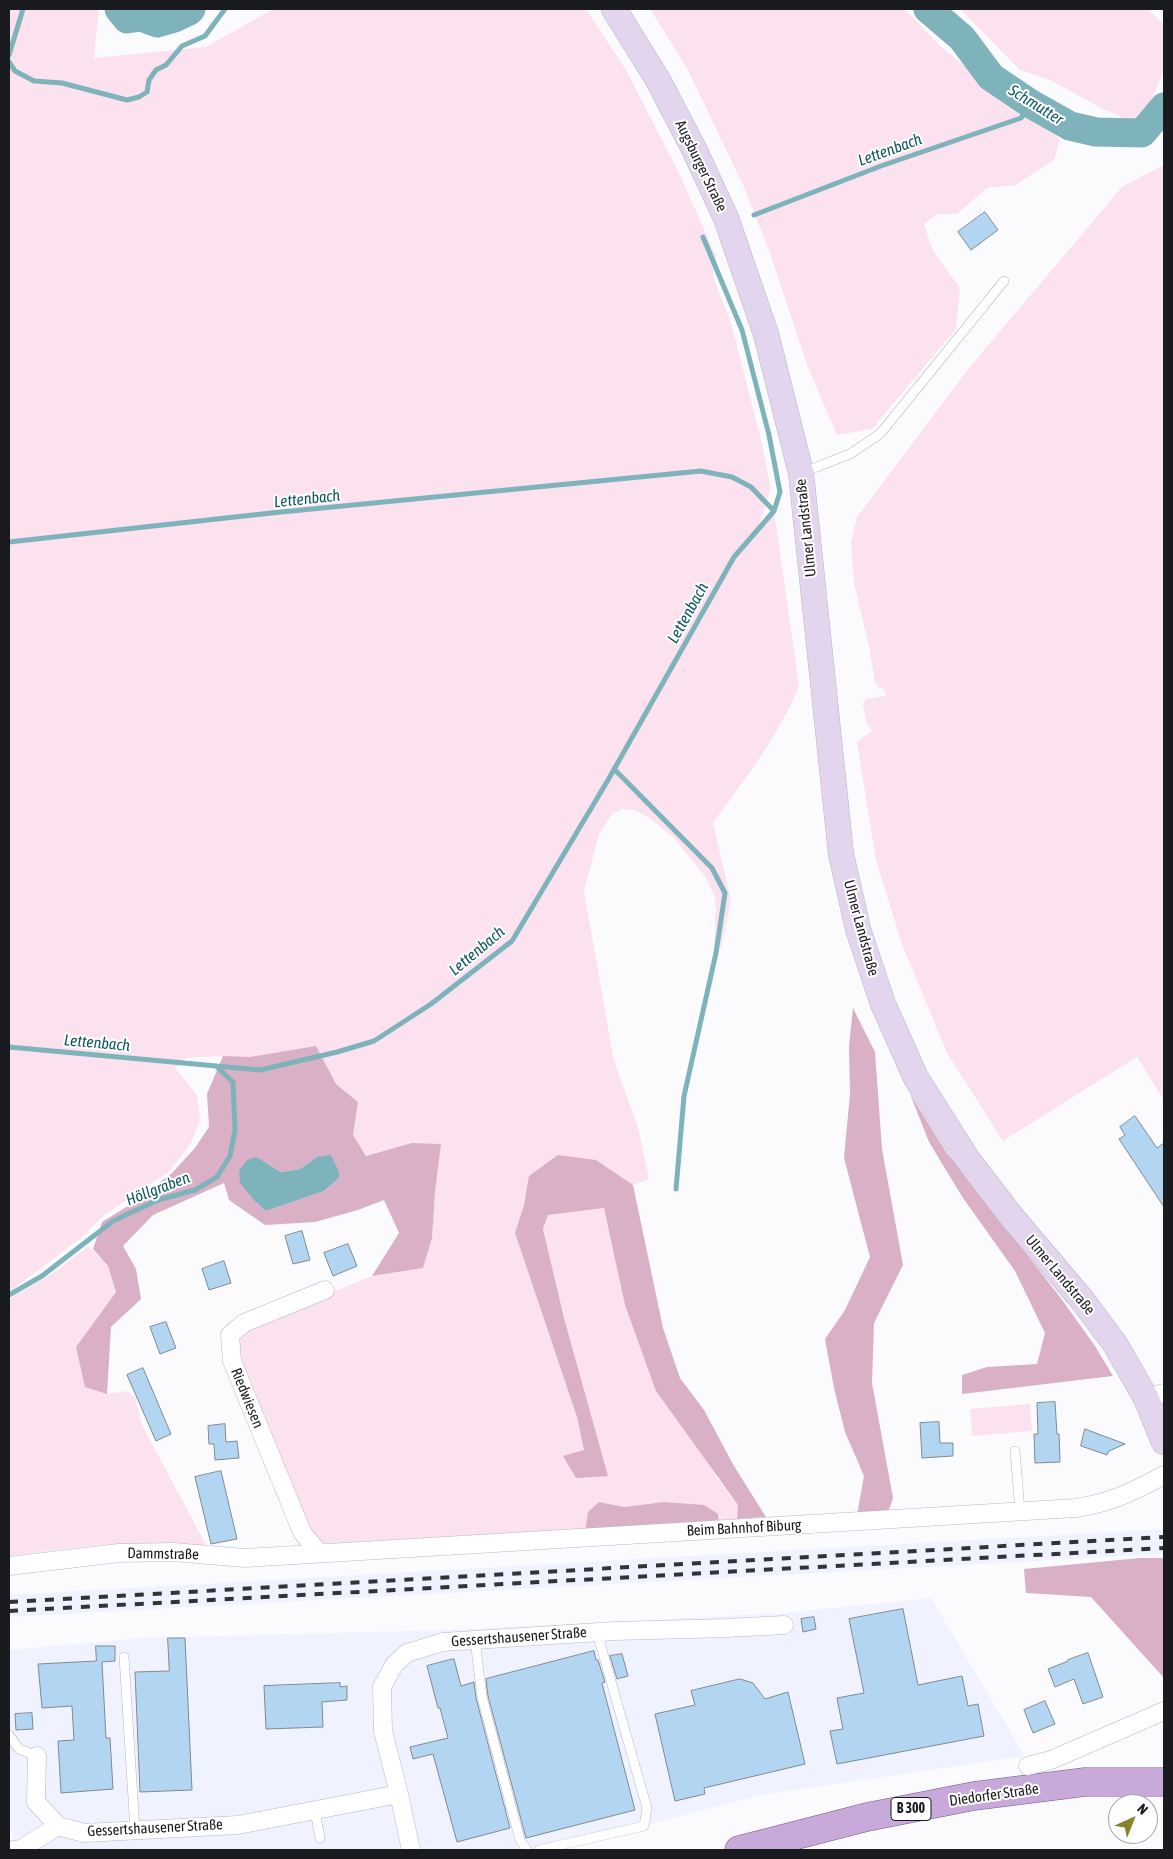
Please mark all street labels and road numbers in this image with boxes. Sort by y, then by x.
street label: Augsburger Straße [671,117,731,215]
street label: Ulmer Landstraße [792,478,820,578]
street label: Ulmer Landstraße [840,878,882,978]
street label: Ulmer Landstraße [1021,1231,1099,1319]
street label: Riedwiesen [227,1365,267,1431]
street label: Beim Bahnhof Biburg [686,1516,802,1540]
street label: Dammstraße [127,1544,199,1564]
street label: Gessertshausener Straße [451,1623,587,1651]
street label: Diedorfer Straße [948,1780,1040,1810]
road number: B 300 [891,1798,931,1820]
street label: Gessertshausener Straße [87,1815,223,1841]

